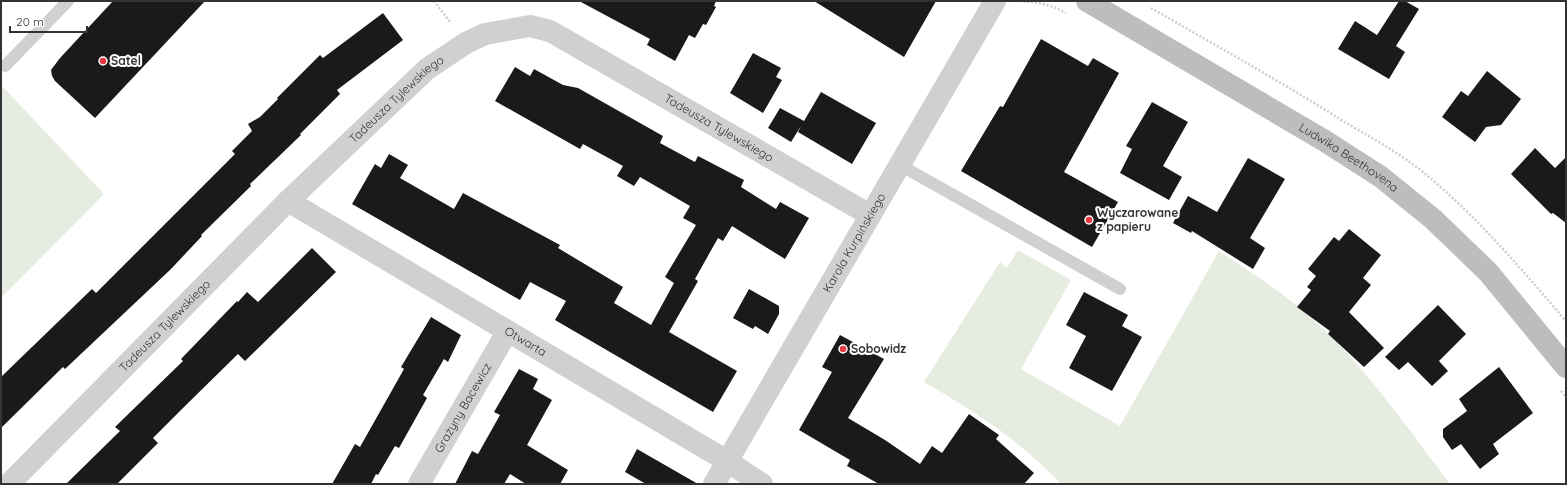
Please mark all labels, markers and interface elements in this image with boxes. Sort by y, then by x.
scale bar [10,8,87,34]
text: 20 m [16,14,44,29]
street label: Tadeusza Tylewskiego [345,52,446,146]
place label: Satel [111,53,141,68]
marker: Satel [98,56,108,66]
street label: Tadeusza Tylewskiego [662,90,776,165]
street label: Ludwika Beethovena [1296,119,1402,195]
street label: Karola Kurpińskiego [819,190,889,295]
place label: Wyczarowane z papieru [1097,205,1178,234]
marker: Wyczarowane z papieru [1084,215,1094,225]
street label: Tadeusza Tylewskiego [116,276,213,375]
street label: Otwarta [502,323,549,359]
place label: Sobowidz [851,341,906,356]
marker: Sobowidz [838,344,848,354]
street label: Grażyny Bacewicz [431,360,495,455]

